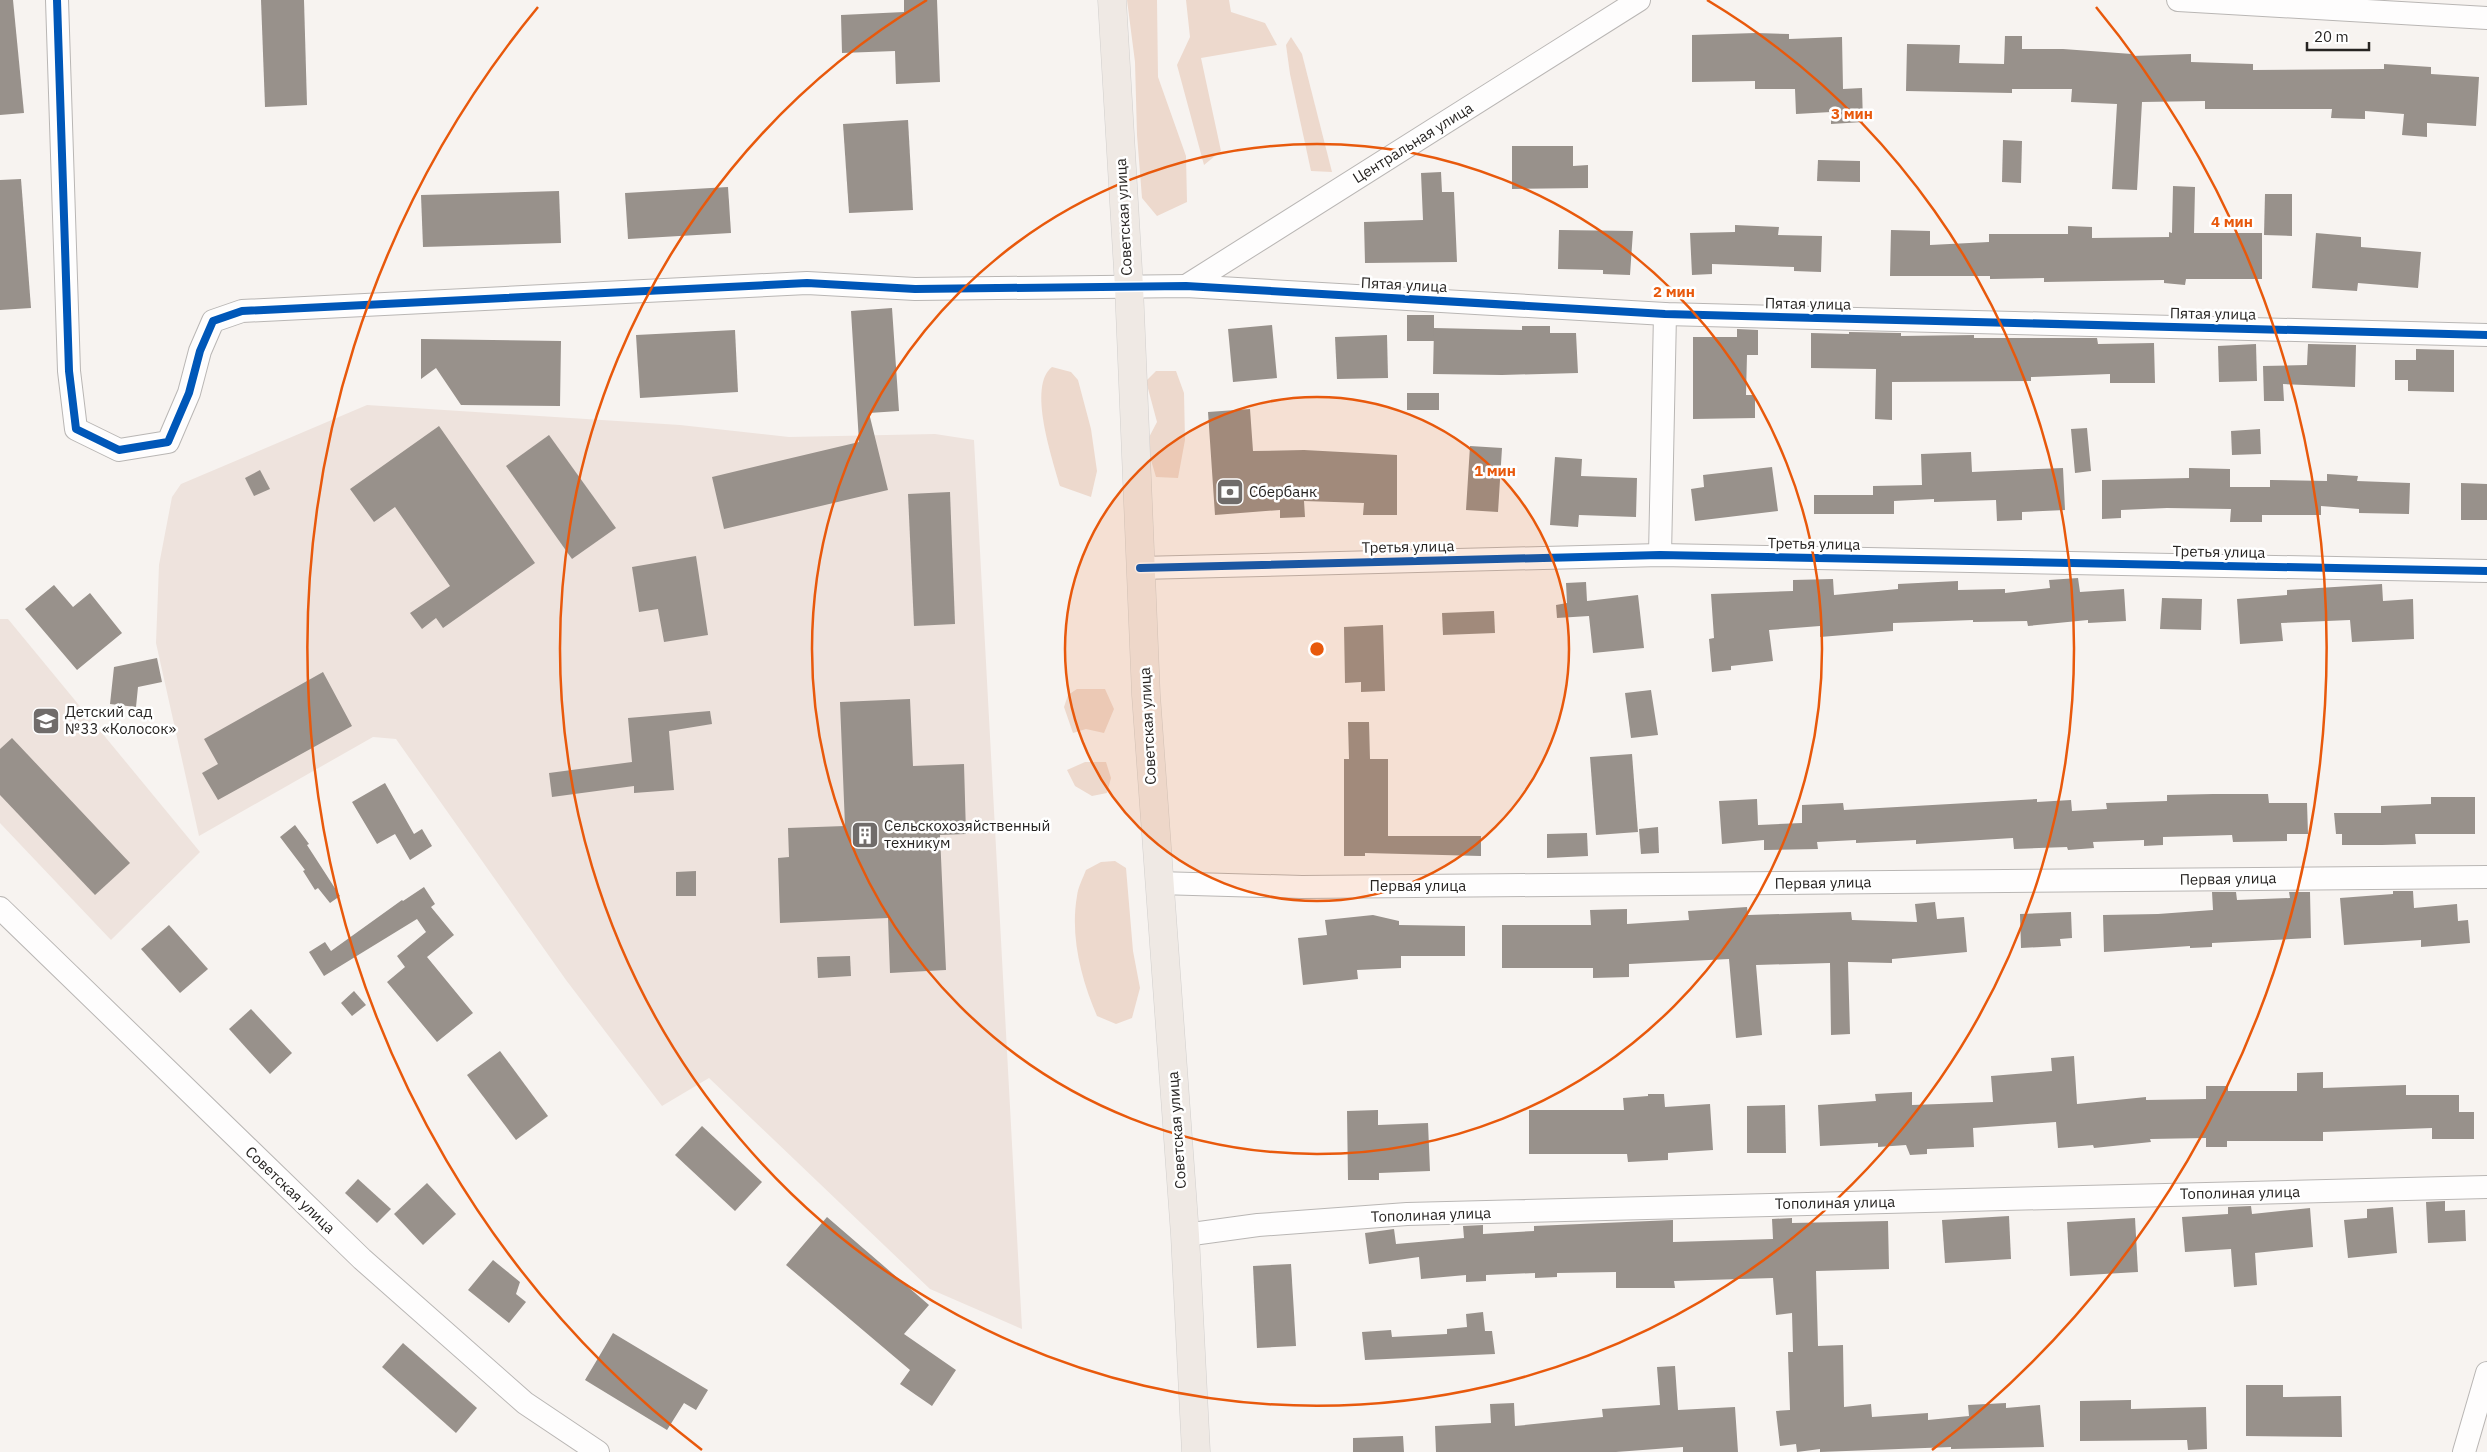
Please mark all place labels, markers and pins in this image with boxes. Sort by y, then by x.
bank icon: Сбербанк [1215,477,1245,507]
place label: Сбербанк [1249,482,1317,501]
centre of rings [1308,640,1326,658]
place label: Детский сад №33 «Колосок» [65,702,177,738]
school or university icon: Детский сад №33 «Колосок» [31,706,61,736]
place label: Сельскохозяйственный техникум [884,816,1050,852]
building icon: Сельскохозяйственный техникум [850,820,880,850]

